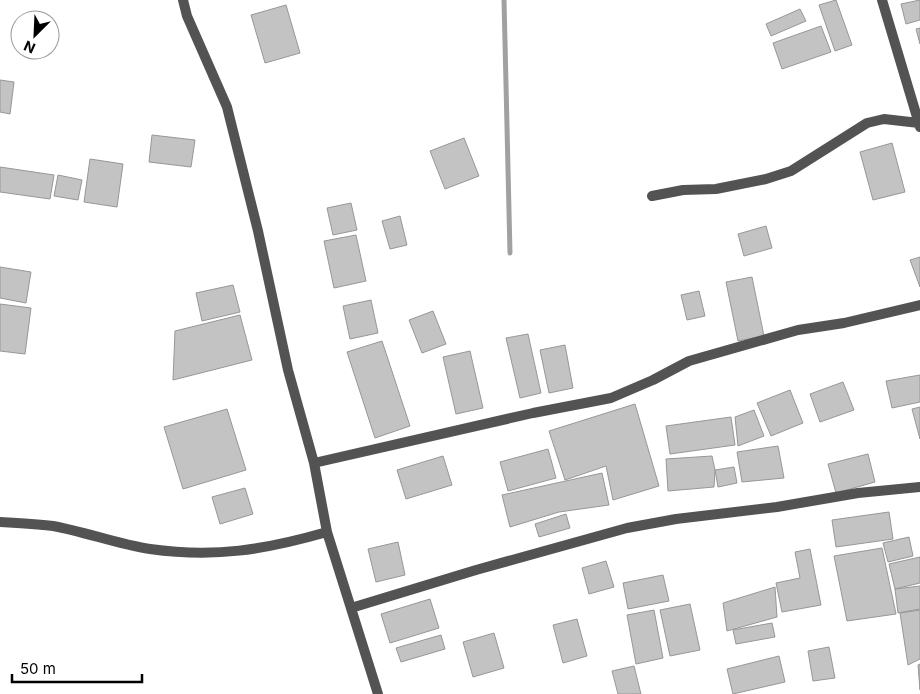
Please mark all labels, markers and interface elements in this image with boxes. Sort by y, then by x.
north arrow [10,10,60,60]
text: N [21,37,38,57]
scale bar [12,652,142,684]
text: 50 m [20,659,56,678]

